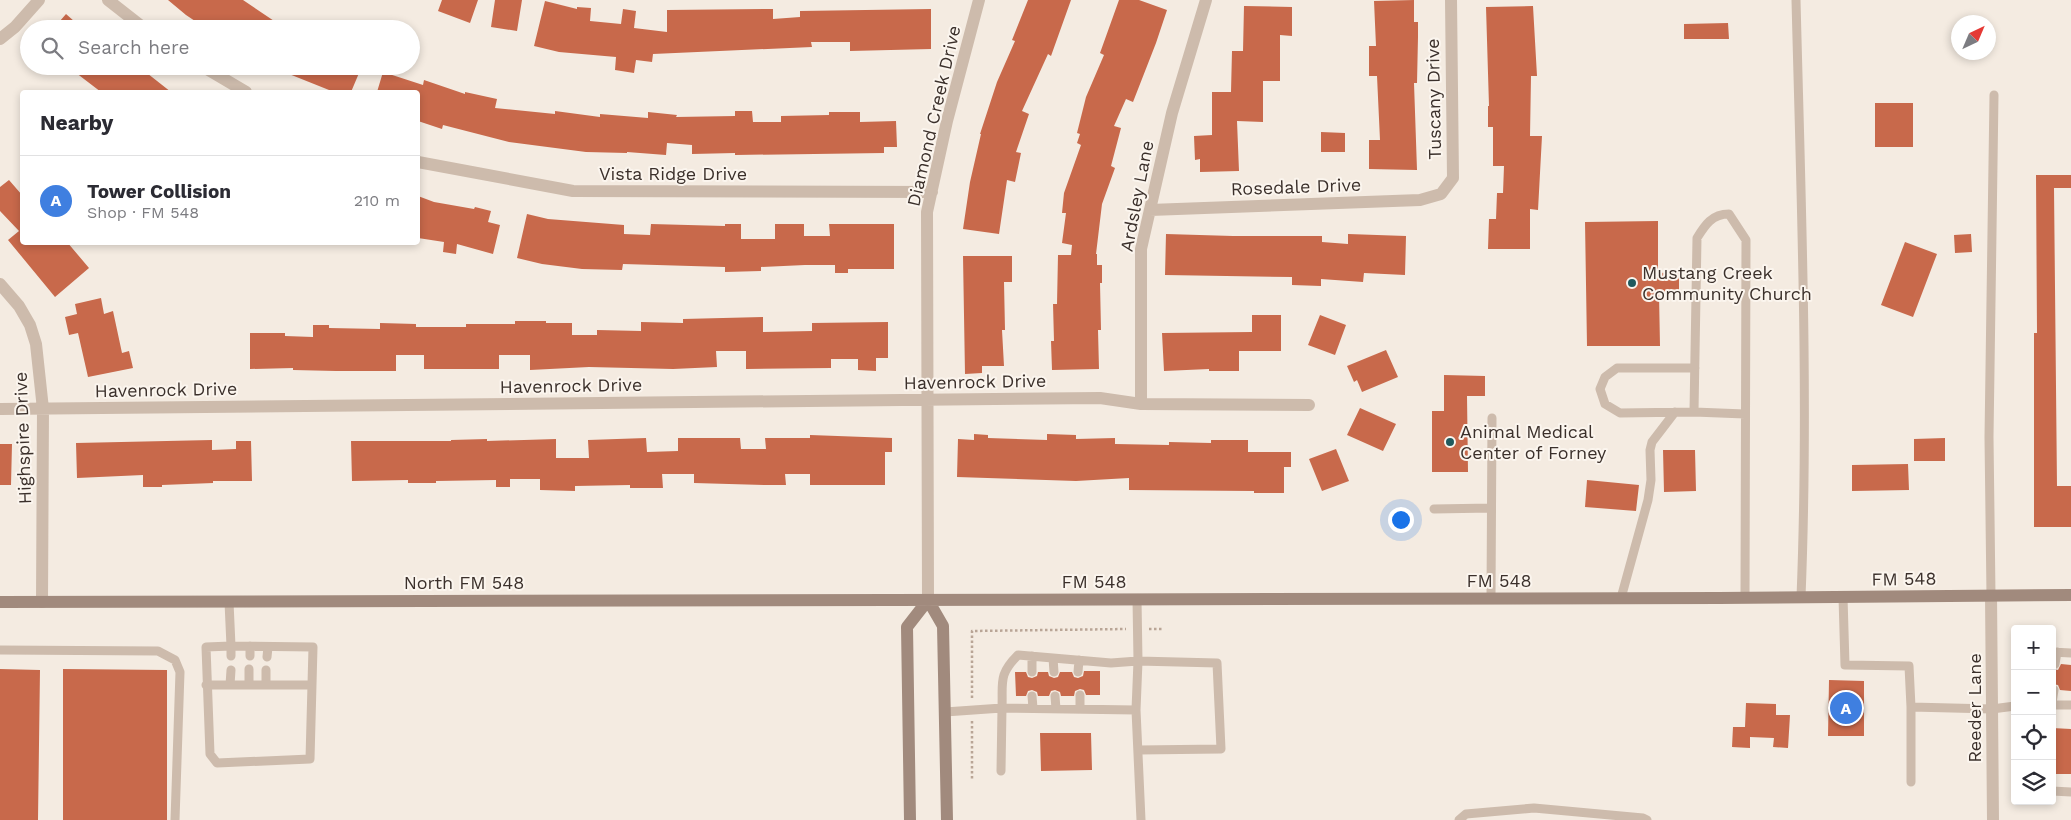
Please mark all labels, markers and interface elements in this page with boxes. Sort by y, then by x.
north arrow [1951,15,1996,60]
search box [20,20,420,75]
street label: Diamond Creek Drive [902,23,965,209]
icon: search [38,34,66,62]
text: Search here [78,36,189,59]
street label: Tuscany Drive [1422,38,1445,160]
text: Nearby [40,110,113,135]
street label: Ardsley Lane [1115,139,1158,253]
street label: Vista Ridge Drive [599,163,747,184]
street label: Rosedale Drive [1230,174,1362,199]
text: Tower Collision [87,180,231,203]
text: A [51,191,61,210]
text: 210 m [354,191,400,210]
text: Shop · FM 548 [87,203,199,222]
place label: Mustang Creek Community Church [1642,262,1812,304]
marker: Mustang Creek Community Church [1626,277,1638,289]
street label: Havenrock Drive [904,370,1046,393]
street label: Highspire Drive [10,371,35,505]
street label: Havenrock Drive [500,374,642,397]
street label: Havenrock Drive [95,378,237,401]
place label: Animal Medical Center of Forney [1460,421,1607,463]
marker: Animal Medical Center of Forney [1444,436,1456,448]
your location [1388,507,1414,533]
street label: FM 548 [1871,567,1937,590]
street label: FM 548 [1466,570,1532,591]
street label: FM 548 [1061,571,1127,592]
street label: North FM 548 [404,572,524,593]
map controls [2011,625,2056,805]
button: + [2011,625,2056,670]
street label: Reeder Lane [1964,653,1985,763]
button: − [2011,670,2056,715]
pin: A [1830,689,1862,727]
button: locate [2011,715,2056,760]
button: layers [2011,760,2056,805]

